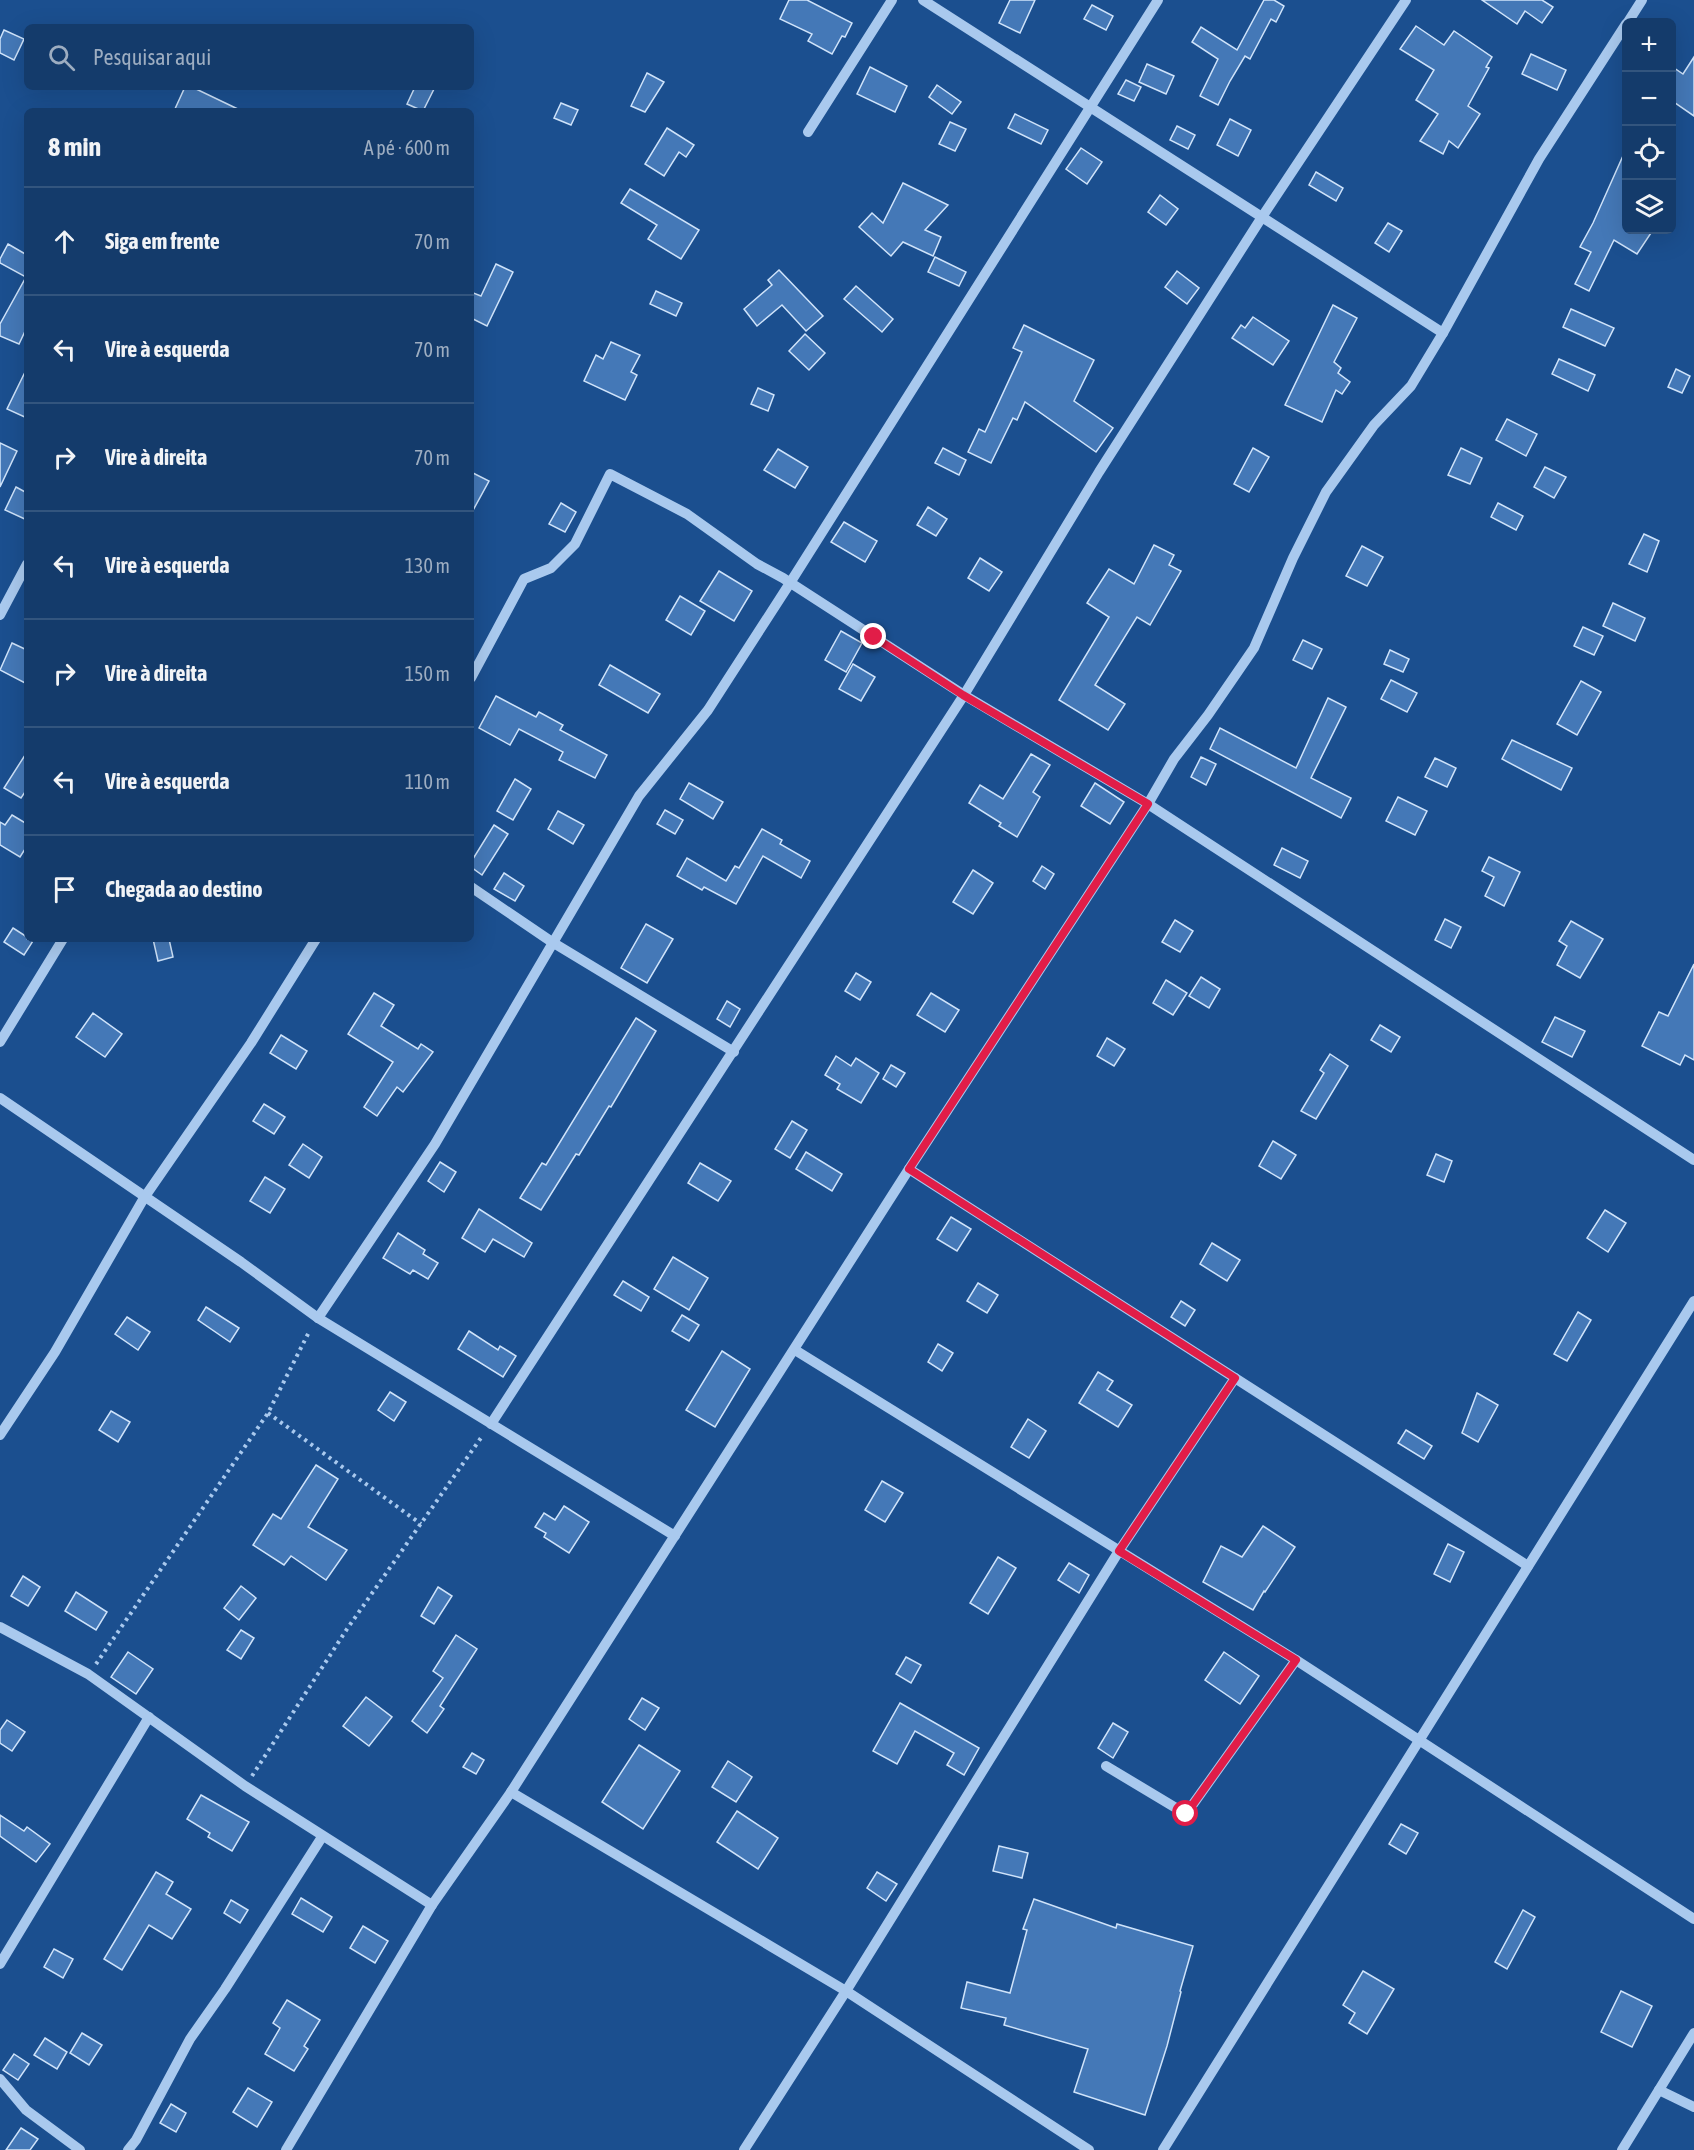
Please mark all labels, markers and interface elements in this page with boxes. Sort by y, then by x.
map controls [1622,18,1676,234]
button: + [1622,18,1676,72]
search box [24,24,474,90]
icon: search [45,41,78,74]
text: Pesquisar aqui [93,44,211,70]
button: − [1622,72,1676,126]
button: locate [1622,126,1676,180]
text: 8 min [48,132,101,162]
text: A pé · 600 m [364,136,450,159]
button: layers [1622,180,1676,234]
icon: ahead [48,225,81,258]
text: Siga em frente [105,228,220,254]
text: 70 m [414,230,450,253]
icon: left [48,333,81,366]
text: Vire à esquerda [105,336,230,362]
text: 70 m [414,338,450,361]
icon: right [48,441,81,474]
text: Vire à direita [105,444,207,470]
text: 70 m [414,446,450,469]
icon: left [48,549,81,582]
text: Vire à esquerda [105,552,230,578]
text: 130 m [405,554,450,577]
route end [860,623,886,649]
icon: right [48,657,81,690]
text: Vire à direita [105,660,207,686]
text: 150 m [405,662,450,685]
icon: left [48,765,81,798]
text: Vire à esquerda [105,768,230,794]
text: 110 m [405,770,450,793]
icon: arrive [48,873,81,906]
text: Chegada ao destino [105,876,263,902]
route start [1172,1800,1198,1826]

